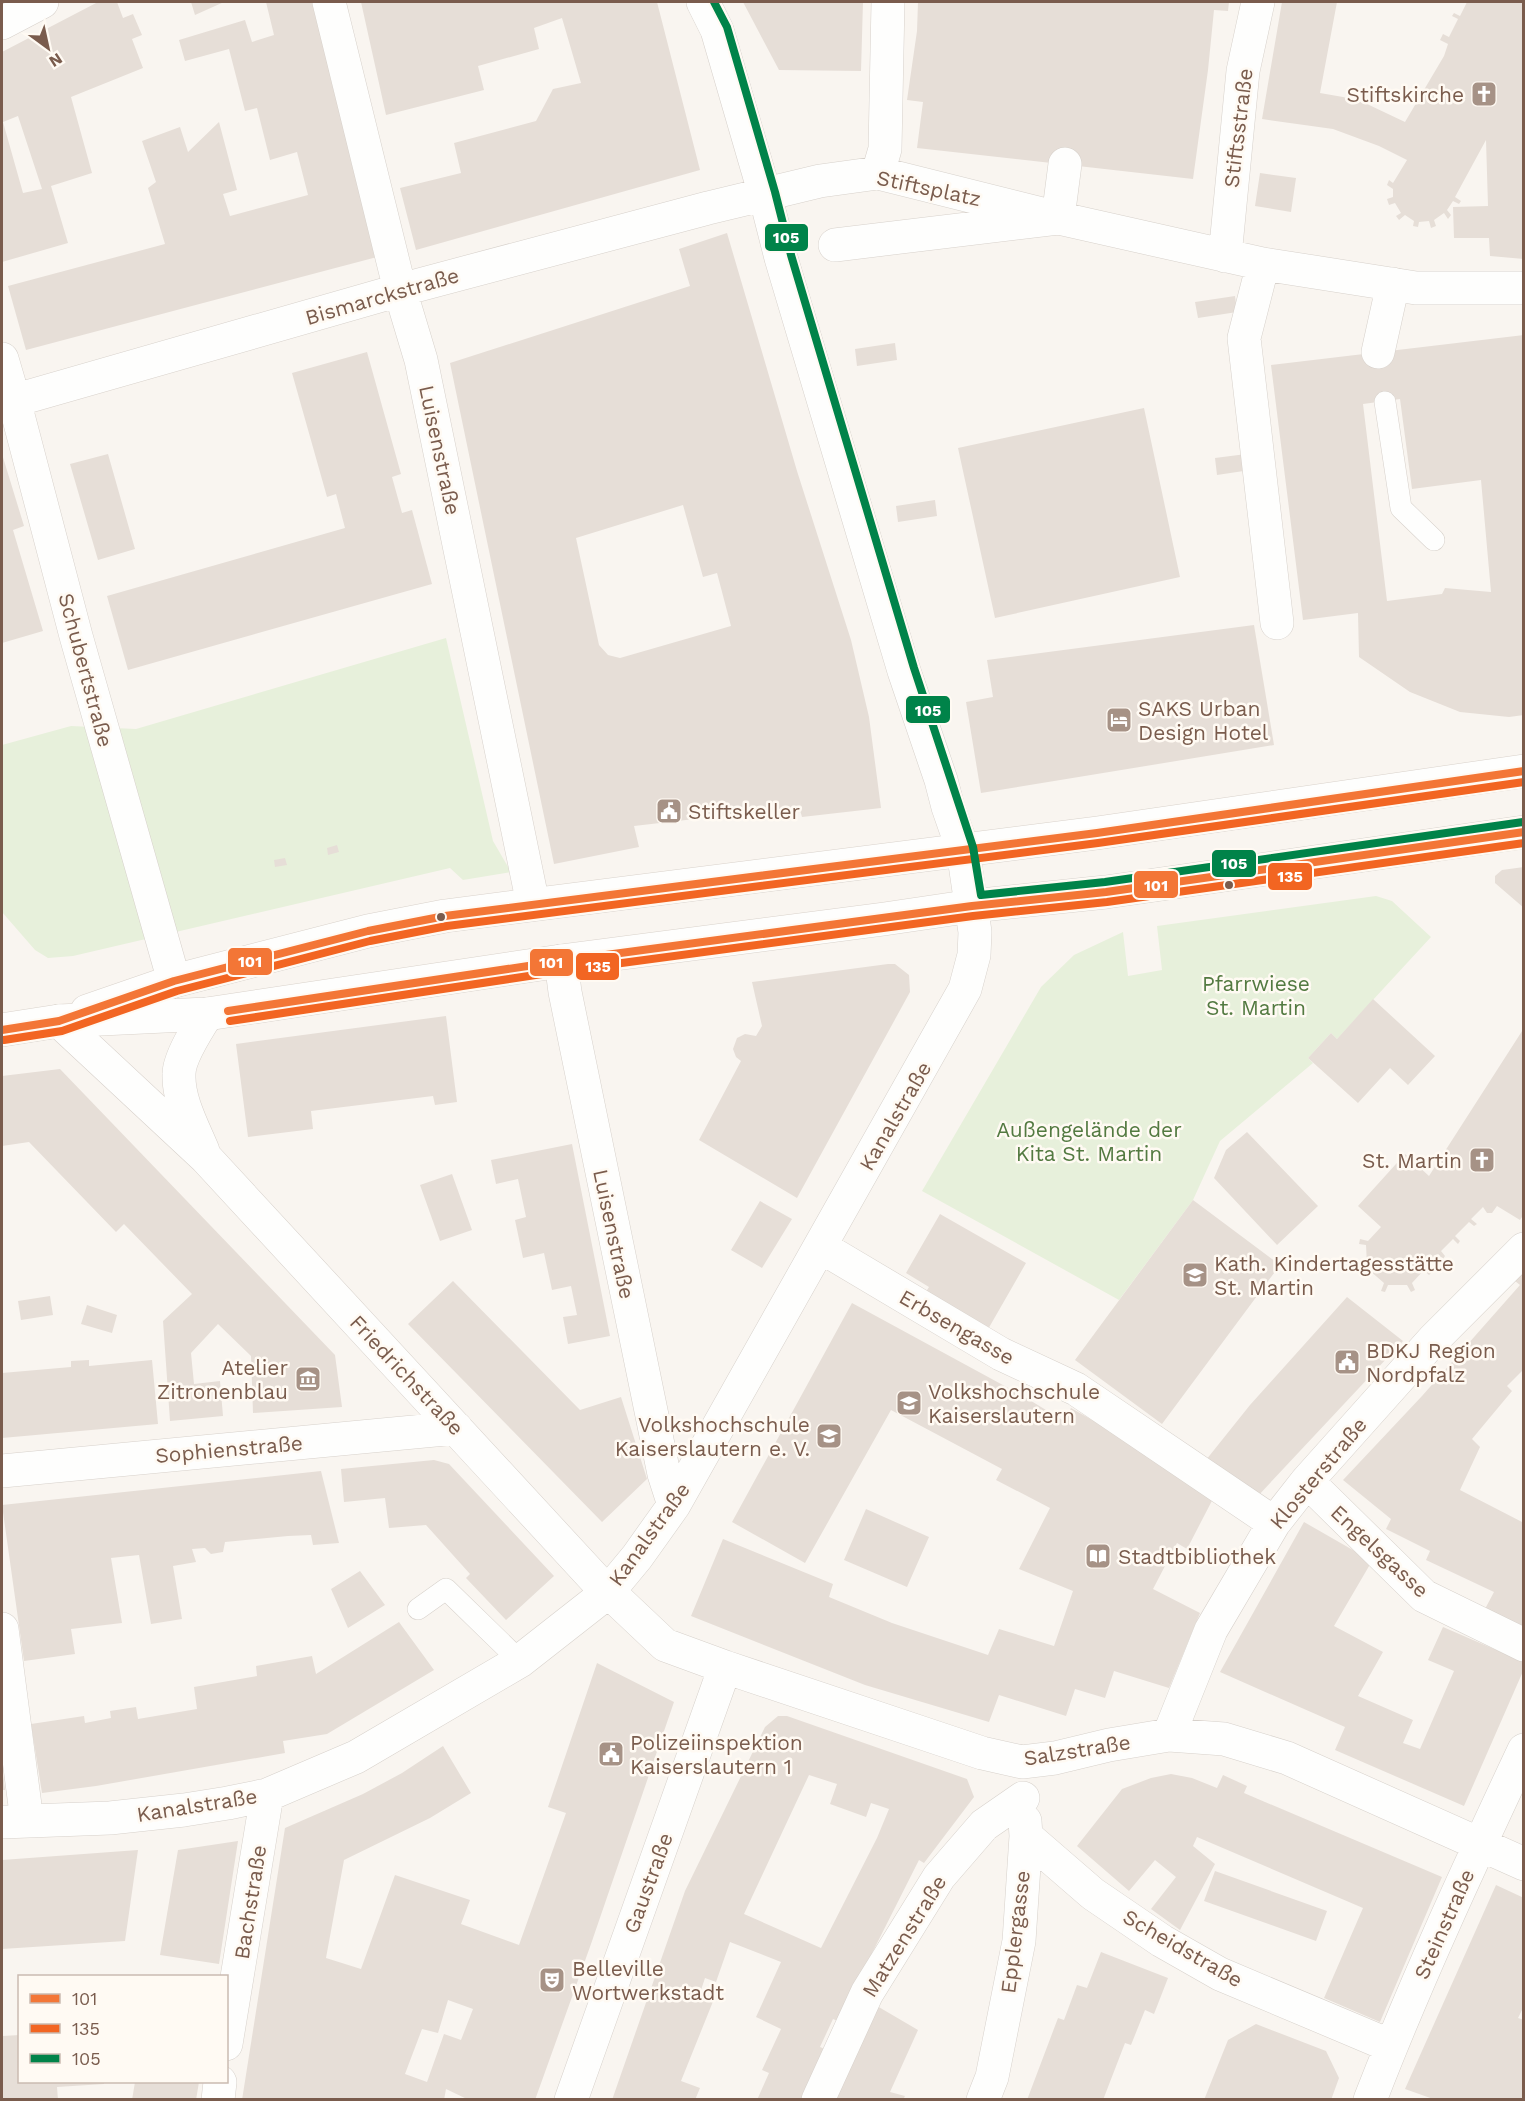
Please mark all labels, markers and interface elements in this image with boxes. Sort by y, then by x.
north arrow [18,18,78,78]
text: N [46,49,66,71]
street label: Stiftsstraße [1218,67,1258,189]
church icon: Stiftskirche [1469,79,1499,109]
place label: Stiftskirche [1346,82,1464,107]
street label: Stiftsplatz [875,165,983,211]
line badge: 105 [764,223,809,252]
text: 105 [773,228,799,247]
street label: Bismarckstraße [302,262,462,330]
street label: Luisenstraße [414,383,466,517]
street label: Schubertstraße [53,590,119,750]
line badge: 105 [905,695,951,724]
place label: SAKS Urban Design Hotel [1138,696,1269,745]
text: 105 [915,701,941,720]
hotel icon: SAKS Urban Design Hotel [1104,705,1134,735]
public building icon: Stiftskeller [654,796,684,826]
place label: Stiftskeller [688,799,801,824]
line badge: 105 [1211,849,1257,878]
text: 105 [1221,854,1247,873]
line badge: 135 [1267,862,1313,891]
text: 135 [1277,867,1303,886]
line badge: 101 [1133,870,1179,899]
text: 101 [1144,876,1168,895]
unlabelled marker [1223,879,1235,891]
unlabelled marker [435,911,447,923]
line badge: 101 [227,947,273,976]
line badge: 101 [529,948,574,977]
text: 101 [238,952,262,971]
line badge: 135 [575,952,620,981]
text: 101 [539,953,563,972]
text: 135 [585,957,611,976]
park label: Pfarrwiese St. Martin [1202,971,1310,1020]
street label: Kanalstraße [854,1057,936,1175]
park label: Außengelände der Kita St. Martin [996,1117,1182,1166]
church icon: St. Martin [1467,1145,1497,1175]
place label: St. Martin [1362,1148,1462,1173]
street label: Luisenstraße [588,1167,640,1301]
place label: Kath. Kindertagesstätte St. Martin [1214,1251,1454,1300]
school or university icon: Kath. Kindertagesstätte St. Martin [1180,1260,1210,1290]
street label: Erbsengasse [895,1284,1019,1370]
street label: Friedrichstraße [345,1310,469,1440]
place label: BDKJ Region Nordpfalz [1366,1338,1496,1387]
public building icon: BDKJ Region Nordpfalz [1332,1347,1362,1377]
place label: Atelier Zitronenblau [157,1355,288,1404]
museum icon: Atelier Zitronenblau [293,1364,323,1394]
place label: Volkshochschule Kaiserslautern [928,1379,1100,1428]
school or university icon: Volkshochschule Kaiserslautern [894,1388,924,1418]
place label: Volkshochschule Kaiserslautern e. V. [615,1412,810,1461]
street label: Klosterstraße [1264,1412,1372,1534]
school or university icon: Volkshochschule Kaiserslautern e. V. [814,1421,844,1451]
street label: Sophienstraße [154,1430,304,1468]
street label: Kanalstraße [603,1477,695,1591]
street label: Engelsgasse [1326,1499,1434,1603]
library icon: Stadtbibliothek [1083,1541,1113,1571]
place label: Stadtbibliothek [1118,1544,1276,1569]
street label: Salzstraße [1022,1729,1132,1771]
place label: Polizeiinspektion Kaiserslautern 1 [630,1730,803,1779]
public building icon: Polizeiinspektion Kaiserslautern 1 [596,1739,626,1769]
street label: Kanalstraße [135,1783,259,1827]
street label: Gaustraße [618,1829,678,1937]
street label: Bachstraße [229,1843,271,1961]
street label: Steinstraße [1409,1865,1479,1983]
street label: Epplergasse [995,1869,1035,1995]
street label: Matzenstraße [856,1870,952,2002]
street label: Scheidstraße [1119,1904,1247,1992]
place label: Belleville Wortwerkstadt [572,1956,724,2005]
theatre icon: Belleville Wortwerkstadt [537,1965,567,1995]
legend [18,1975,228,2083]
text: 101 [72,1988,97,2009]
text: 135 [72,2018,100,2039]
text: 105 [72,2048,101,2069]

